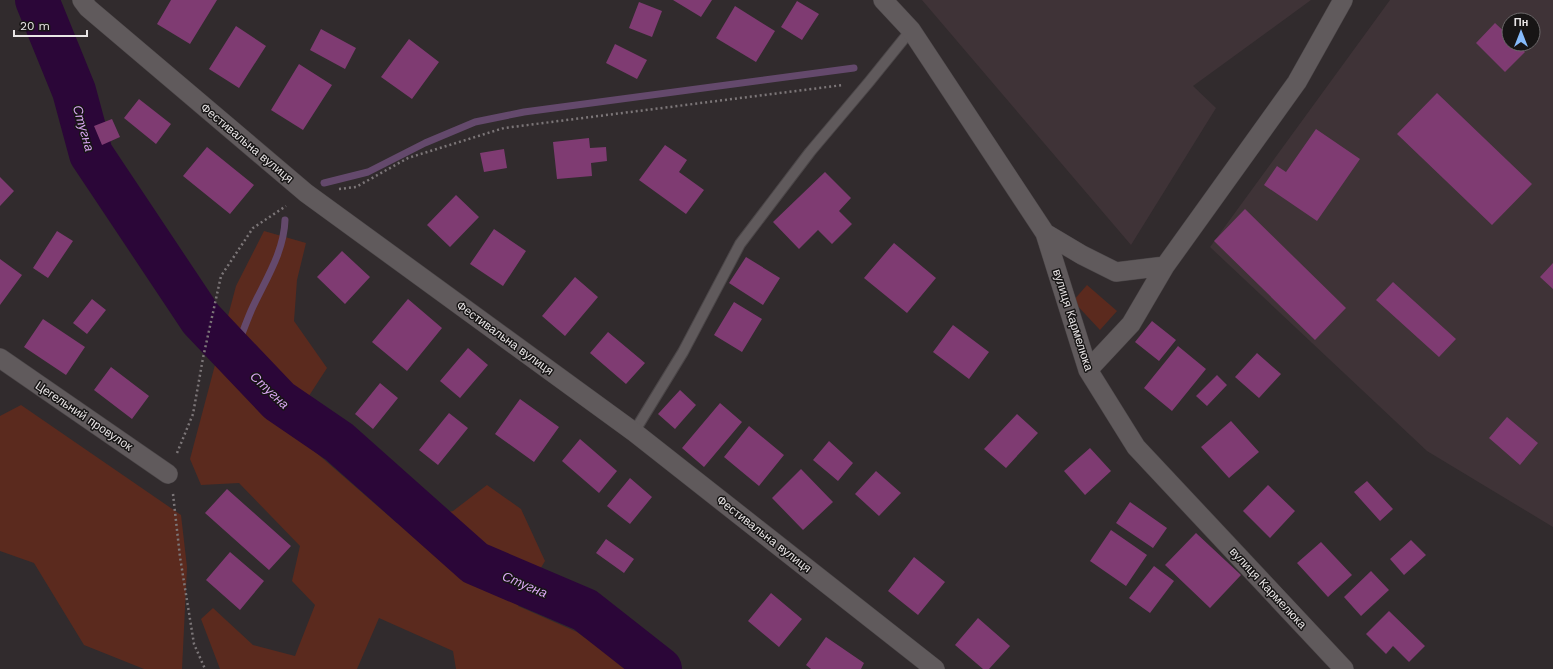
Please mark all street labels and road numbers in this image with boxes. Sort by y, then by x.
street label: Фестивальна вулиця [198,100,296,186]
street label: вулиця Кармелюка [1050,267,1096,373]
street label: Фестивальна вулиця [454,298,556,378]
street label: Цегельний провулок [33,378,136,454]
street label: Фестивальна вулиця [714,493,814,575]
street label: вулиця Кармелюка [1227,544,1310,632]

